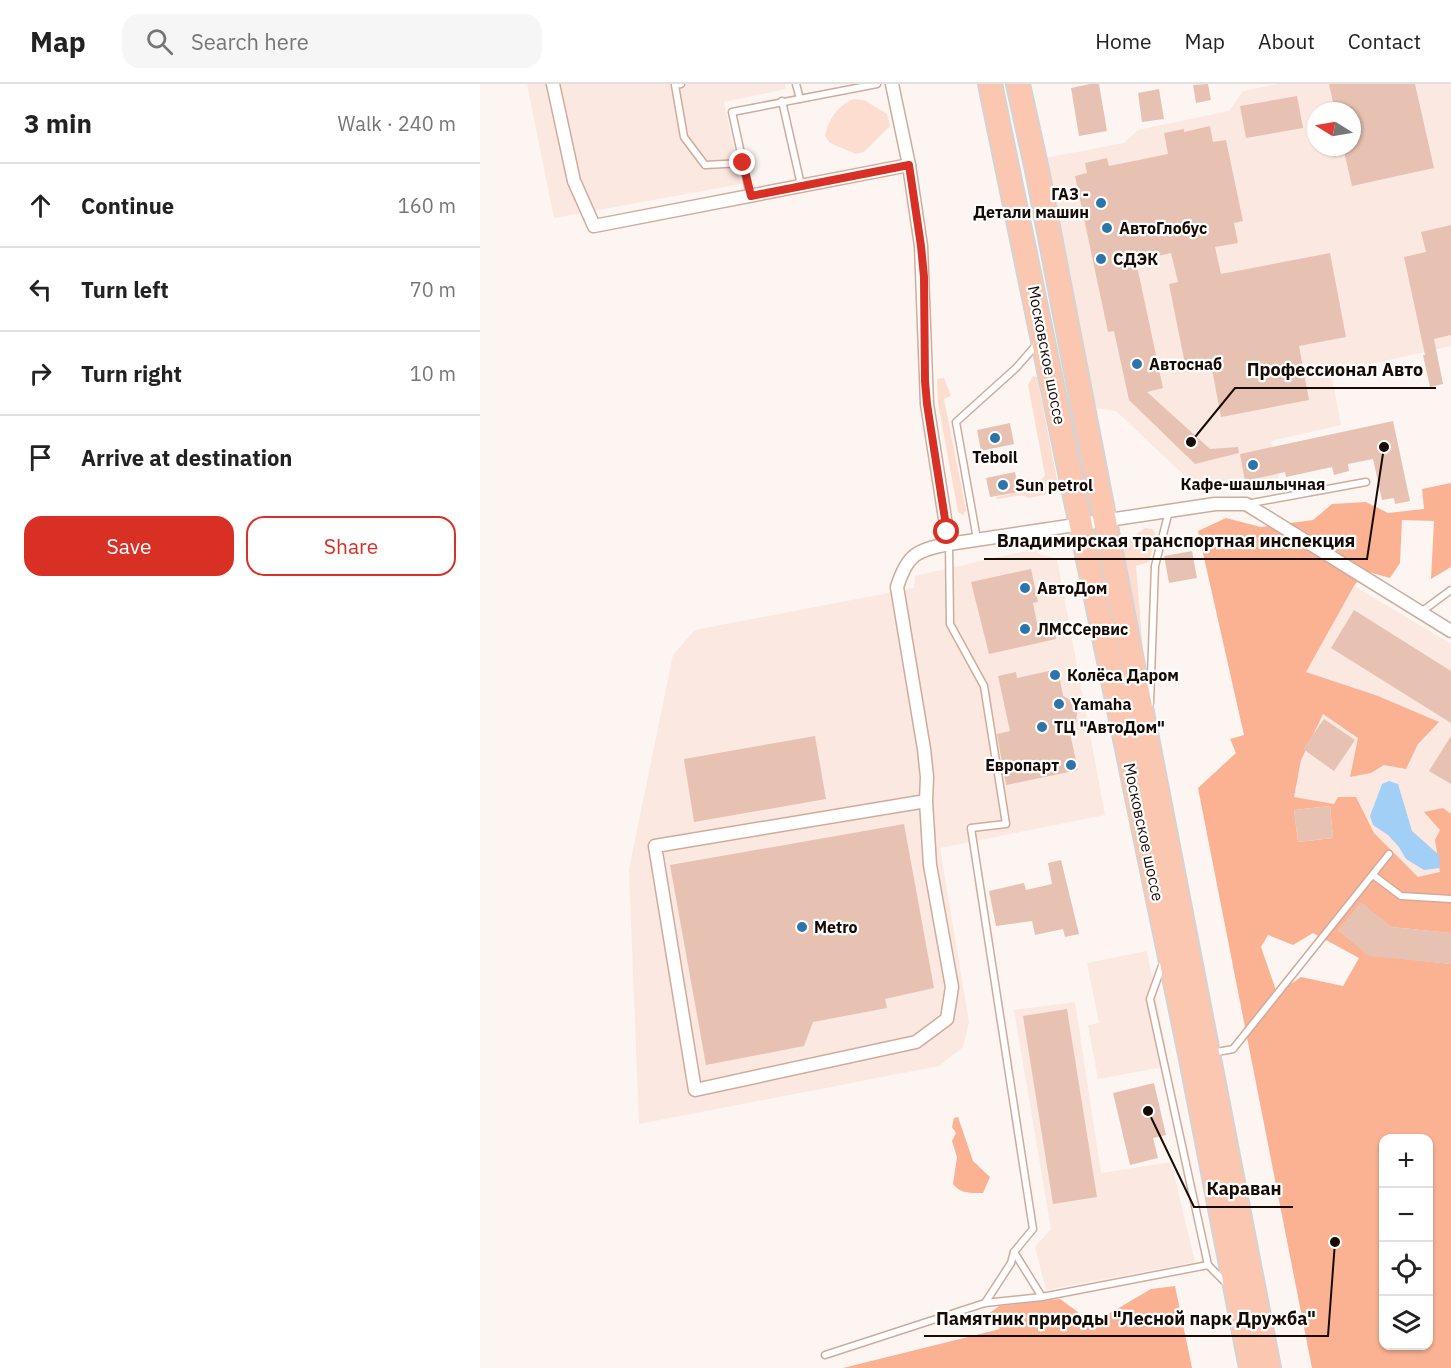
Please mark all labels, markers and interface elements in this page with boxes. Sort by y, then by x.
search box [122,14,542,68]
text: Map [30,23,86,60]
icon: search [143,25,176,58]
text: Search here [191,27,309,56]
text: Home [1095,27,1152,55]
text: Map [1185,27,1225,55]
text: About [1258,27,1315,55]
text: Contact [1348,27,1421,55]
north arrow [1307,102,1361,156]
text: 3 min [24,106,92,140]
text: Walk · 240 m [338,110,456,137]
route end [729,149,755,175]
place label: ГАЗ - Детали машин [973,184,1089,222]
icon: ahead [24,189,57,222]
text: Continue [81,191,174,220]
text: 160 m [398,192,456,219]
marker: ГАЗ - Детали машин [1094,196,1108,210]
place label: АвтоГлобус [1119,218,1207,238]
marker: АвтоГлобус [1100,221,1114,235]
place label: СДЭК [1113,249,1158,269]
marker: СДЭК [1094,252,1108,266]
icon: left [24,273,57,306]
text: Turn left [81,275,169,304]
text: 70 m [410,276,456,303]
street label: Московское шоссе [1024,284,1070,426]
callout: Профессионал Авто [1235,352,1436,388]
place label: Автоснаб [1149,354,1222,374]
icon: right [24,357,57,390]
marker: Автоснаб [1130,357,1144,371]
text: Профессионал Авто [1247,358,1423,381]
text: Turn right [81,359,182,388]
text: 10 m [410,360,456,387]
marker: Teboil [988,431,1002,445]
icon: arrive [24,441,57,474]
text: Arrive at destination [81,443,292,472]
place label: Teboil [972,447,1018,467]
marker: Кафе-шашлычная [1246,458,1260,472]
place label: Кафе-шашлычная [1181,474,1325,494]
place label: Sun petrol [1015,475,1093,495]
marker: Sun petrol [996,478,1010,492]
button: Save [24,516,234,576]
button: Share [246,516,456,576]
route start [933,518,959,544]
callout: Владимирская транспортная инспекция [984,523,1367,559]
text: Владимирская транспортная инспекция [997,529,1355,552]
place label: АвтоДом [1037,578,1107,598]
marker: АвтоДом [1018,581,1032,595]
place label: ЛМССервис [1037,619,1128,639]
marker: ЛМССервис [1018,622,1032,636]
place label: Колёса Даром [1067,665,1179,685]
marker: Колёса Даром [1048,668,1062,682]
place label: Yamaha [1071,694,1132,714]
marker: Yamaha [1052,697,1066,711]
place label: ТЦ "АвтоДом" [1054,717,1165,737]
marker: ТЦ "АвтоДом" [1035,720,1049,734]
place label: Европарт [985,755,1059,775]
marker: Европарт [1064,758,1078,772]
street label: Московское шоссе [1120,761,1168,903]
place label: Metro [814,917,858,937]
marker: Metro [795,920,809,934]
map controls [1379,1134,1433,1350]
button: + [1379,1134,1433,1188]
callout: Караван [1194,1171,1293,1207]
text: Караван [1206,1177,1282,1200]
button: − [1379,1188,1433,1242]
button: locate [1379,1242,1433,1296]
button: layers [1379,1296,1433,1350]
callout: Памятник природы "Лесной парк Дружба" [924,1300,1328,1336]
text: Памятник природы "Лесной парк Дружба" [936,1307,1316,1330]

